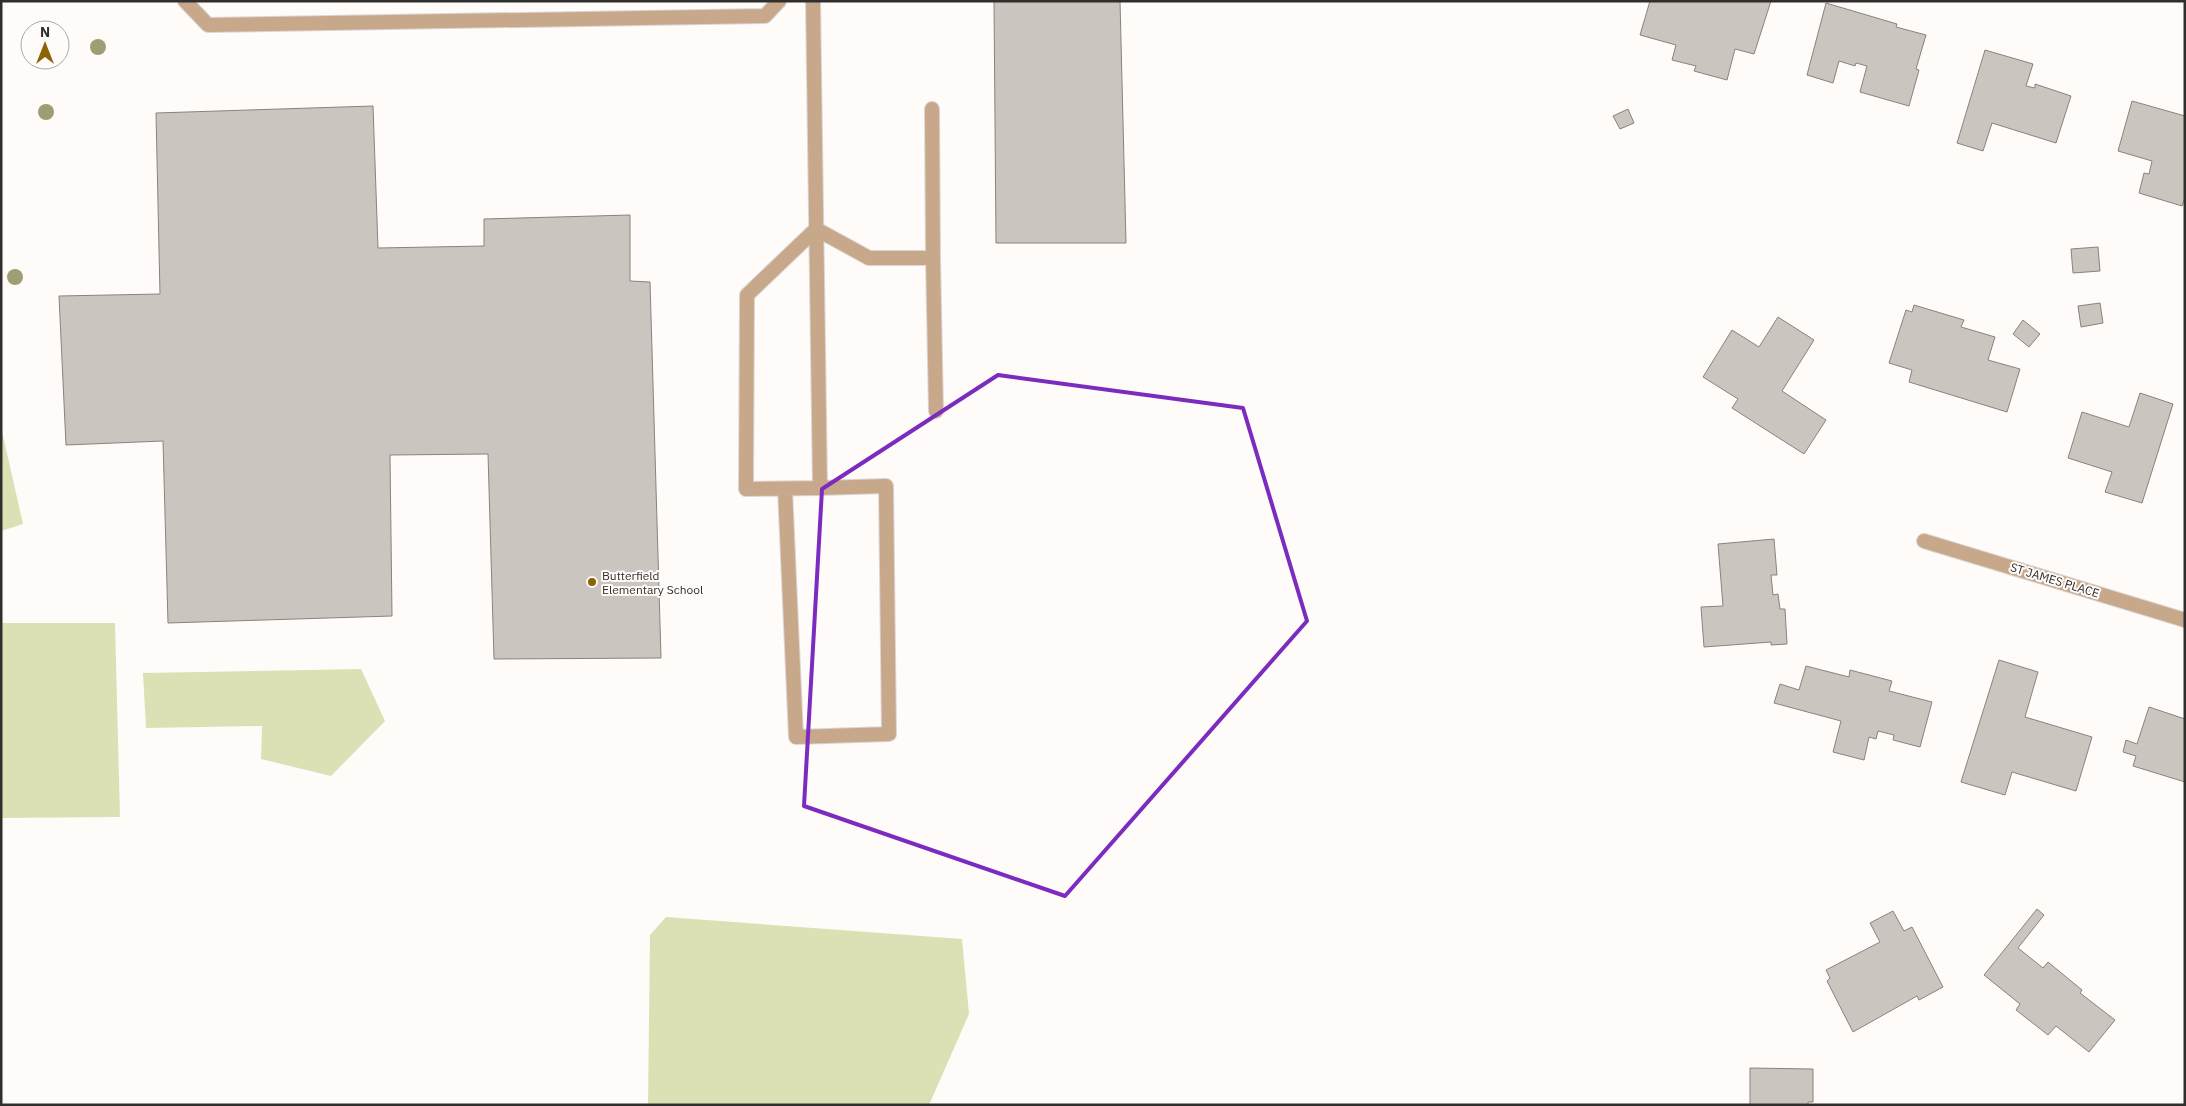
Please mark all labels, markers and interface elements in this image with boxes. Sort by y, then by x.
north arrow [20,20,70,70]
text: N [40,23,50,41]
street label: ST JAMES PLACE [2009,559,2101,601]
place label: Butterfield Elementary School [602,568,703,597]
marker: Butterfield Elementary School [586,576,598,588]

